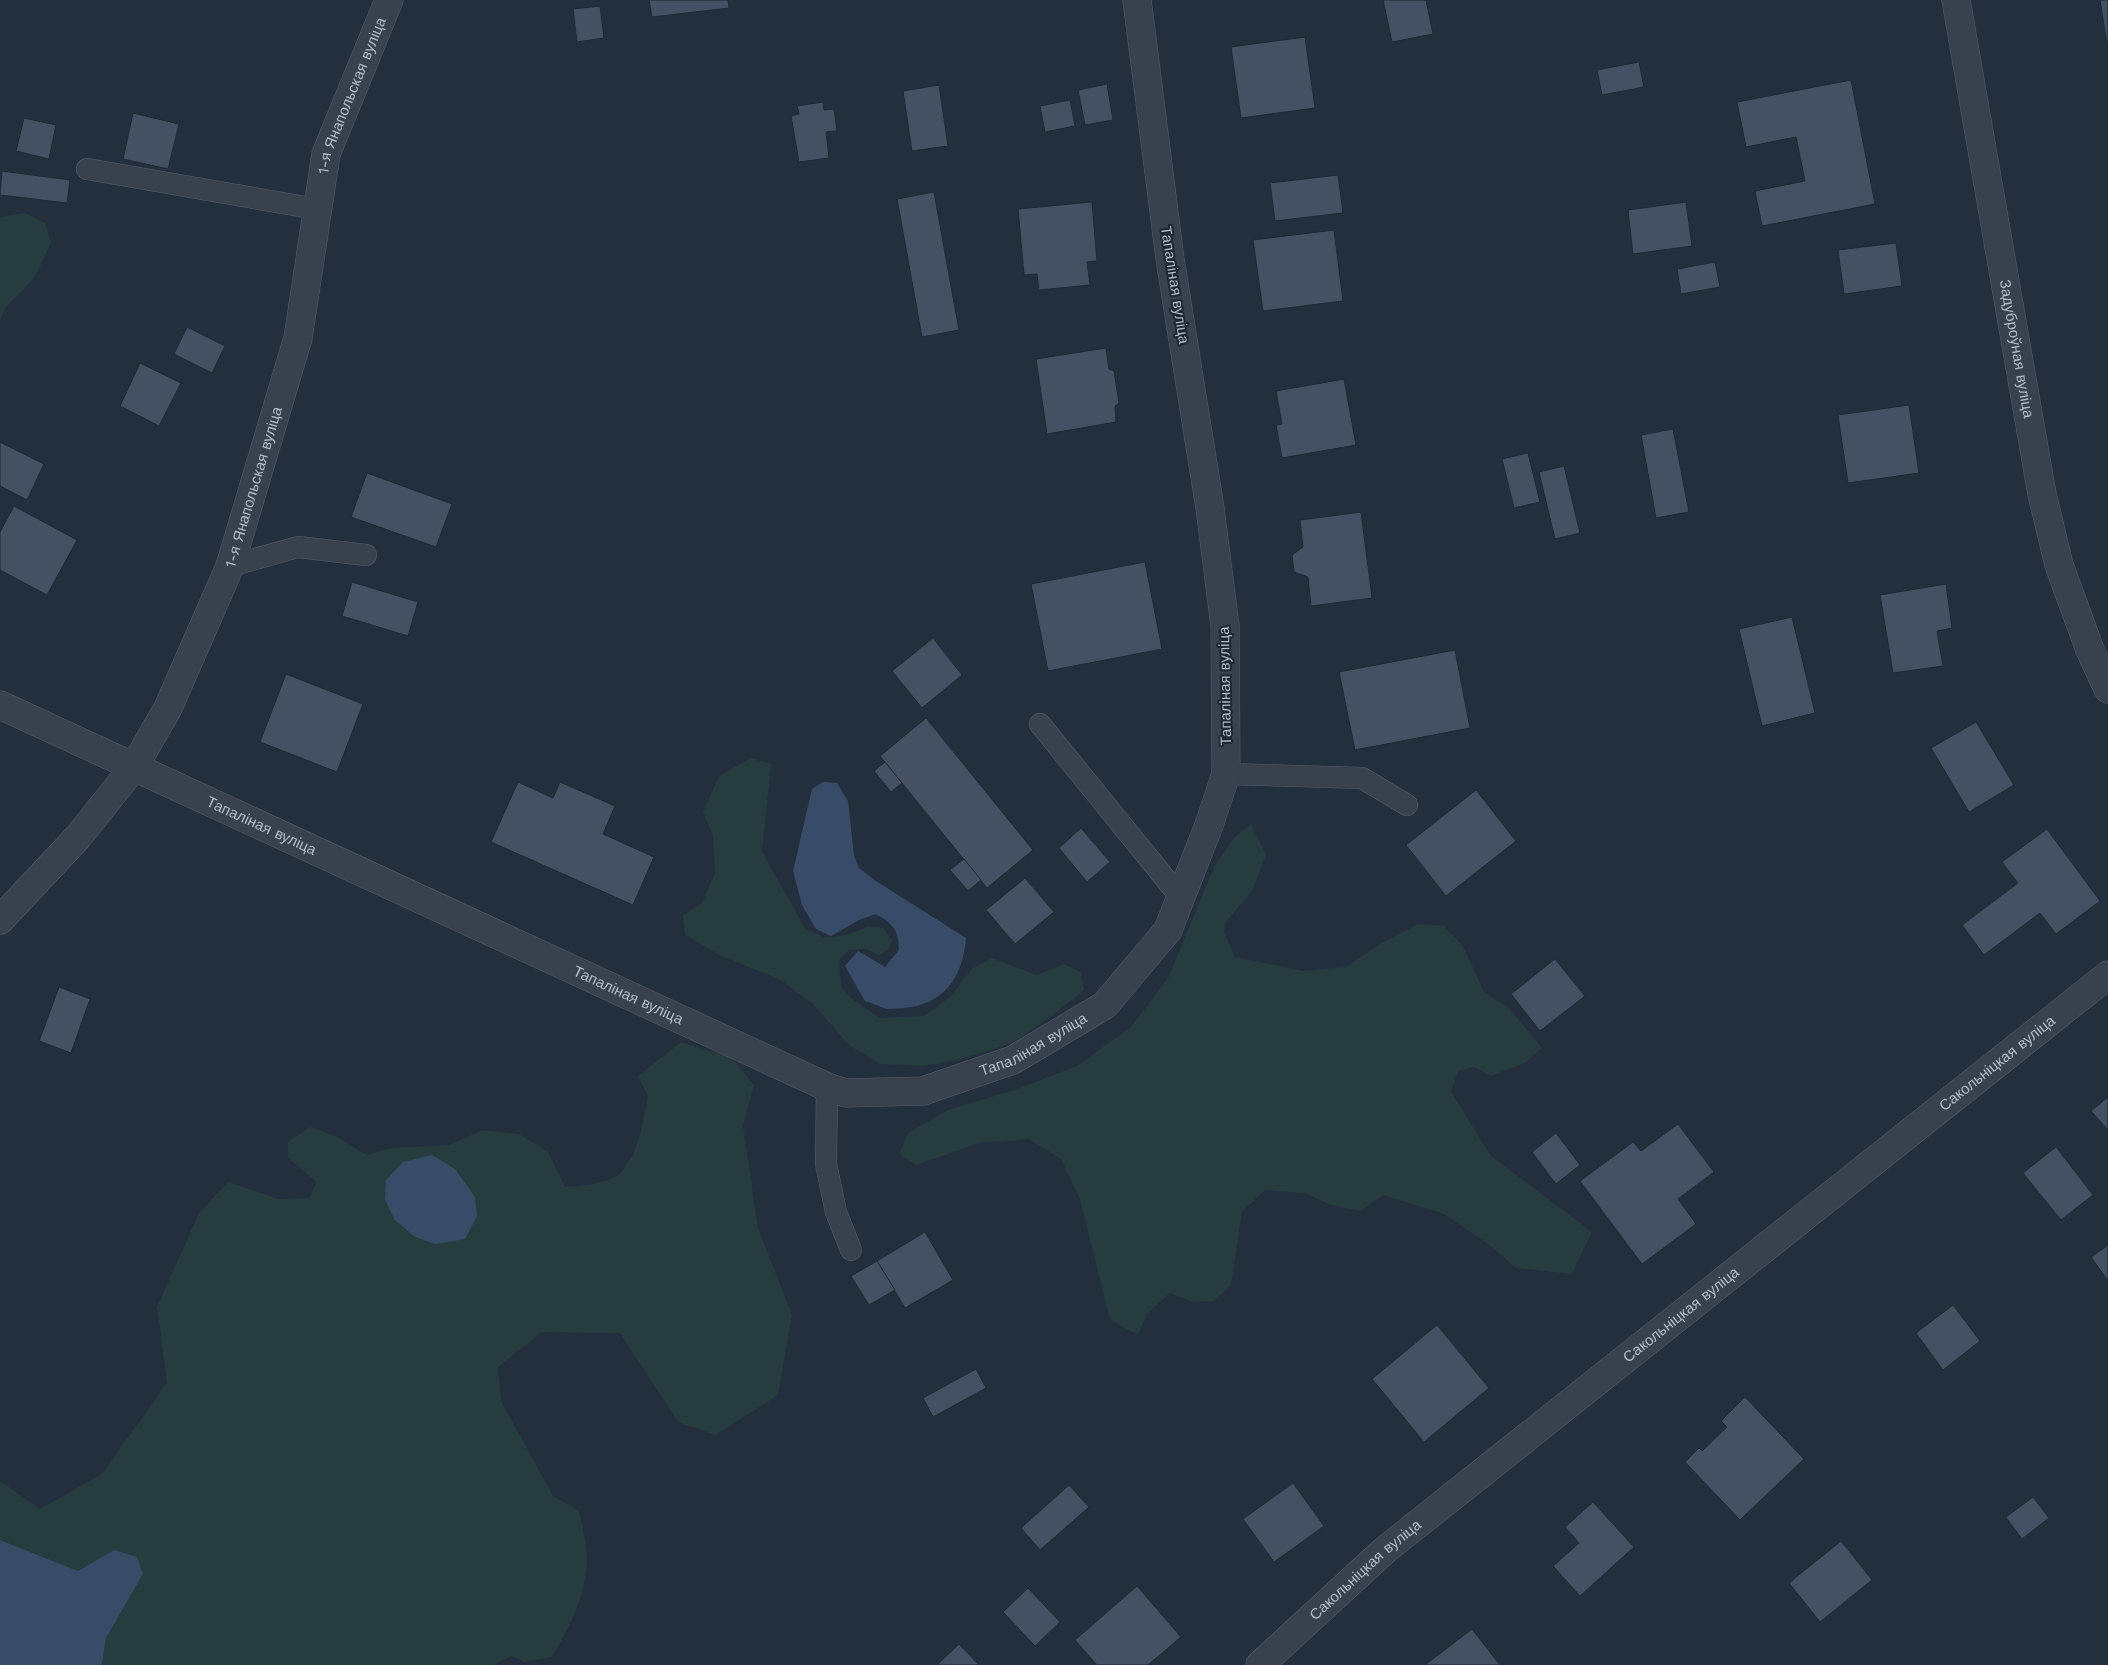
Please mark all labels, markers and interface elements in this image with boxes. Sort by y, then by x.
street label: 1-я Янапольская вуліца [314,14,390,175]
street label: Тапаліная вуліца [1157,225,1193,346]
street label: Задуброўная вуліца [1996,278,2038,420]
street label: 1-я Янапольская вуліца [221,404,286,570]
street label: Тапаліная вуліца [1215,626,1235,746]
street label: Тапаліная вуліца [204,793,320,859]
street label: Тапаліная вуліца [570,962,687,1029]
street label: Тапаліная вуліца [977,1009,1091,1080]
street label: Сакольніцкая вуліца [1935,1011,2059,1115]
street label: Сакольніцкая вуліца [1619,1263,1743,1366]
street label: Сакольніцкая вуліца [1306,1515,1425,1624]

